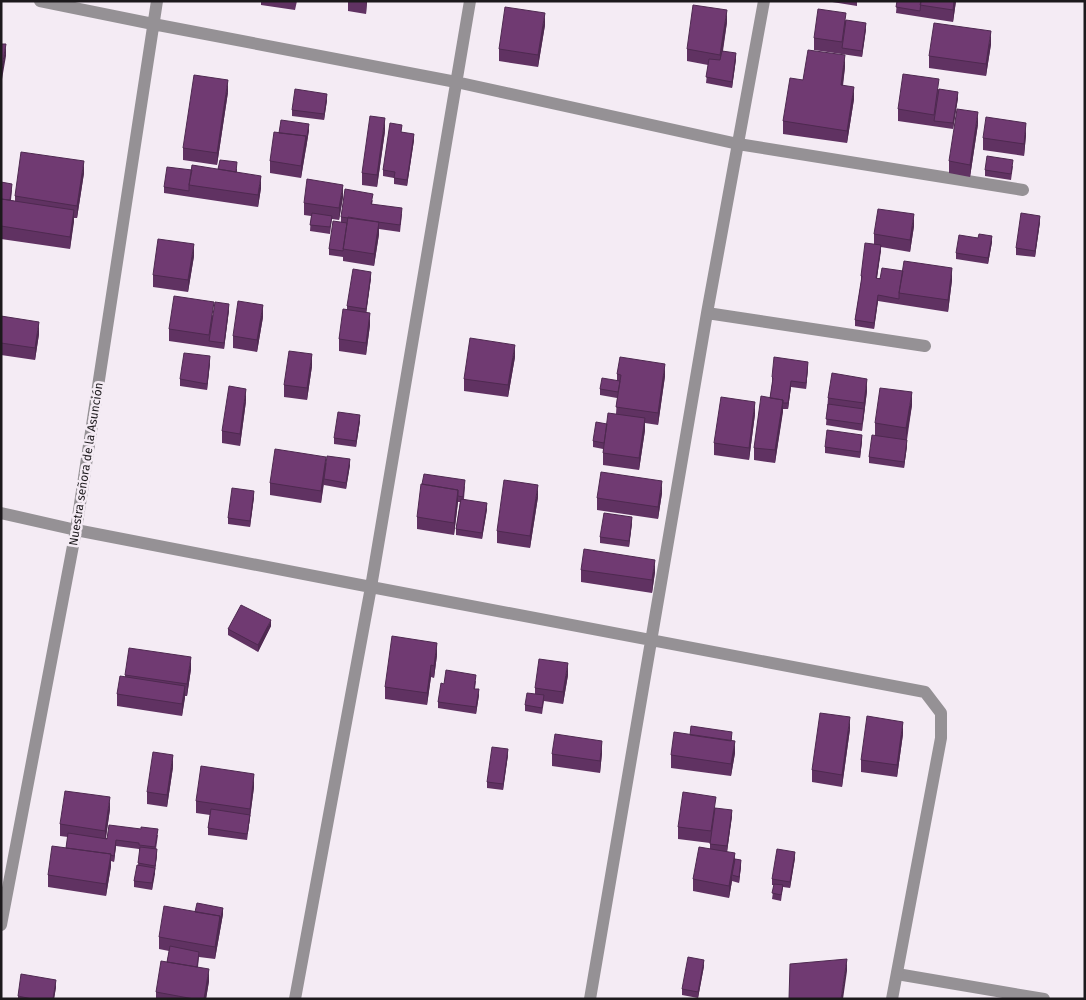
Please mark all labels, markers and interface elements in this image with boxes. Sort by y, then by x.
street label: Nuestra señora de la Asunción [66,381,106,547]

